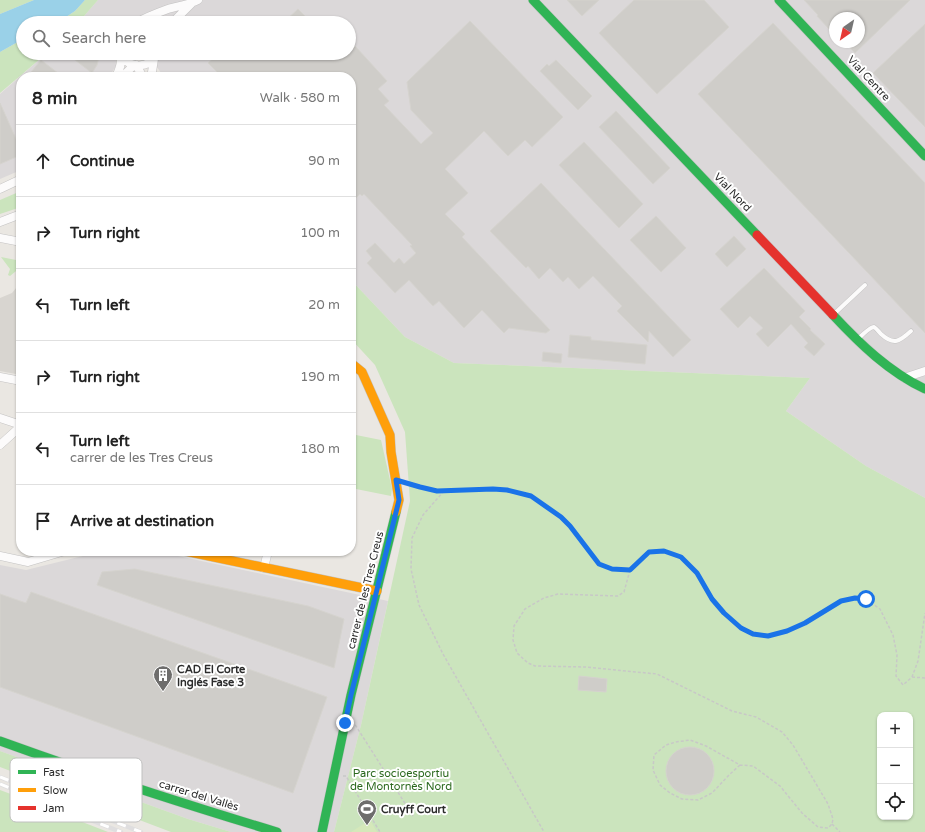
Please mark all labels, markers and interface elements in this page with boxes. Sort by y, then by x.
north arrow [829,12,865,48]
search box [16,16,356,60]
icon: search [30,27,52,49]
text: Search here [62,29,146,47]
street label: Vial Centre [845,53,893,104]
text: 8 min [32,88,77,109]
text: Walk · 580 m [260,90,340,106]
icon: ahead [32,150,54,172]
text: Continue [70,152,134,170]
text: 90 m [308,153,340,169]
street label: Vial Nord [711,170,754,214]
icon: right [32,222,54,244]
text: Turn right [70,224,140,242]
text: 100 m [300,225,340,241]
icon: left [32,294,54,316]
text: Turn left [70,296,130,314]
text: 20 m [308,297,340,313]
icon: right [32,366,54,388]
text: Turn right [70,368,140,386]
text: 190 m [300,369,340,385]
text: Turn left [70,432,130,450]
icon: left [32,438,54,460]
text: 180 m [300,441,340,457]
text: carrer de les Tres Creus [70,450,213,466]
icon: arrive [32,510,54,532]
text: Arrive at destination [70,512,214,530]
street label: carrer de les Tres Creus [345,530,386,650]
route start [857,590,875,608]
place label: CAD El Corte Inglés Fase 3 [177,663,246,690]
building icon: CAD El Corte Inglés Fase 3 [152,664,174,692]
map controls [877,712,913,820]
button: + [877,712,913,748]
route end [336,714,354,732]
button: − [877,748,913,784]
legend [10,758,142,822]
text: Fast [43,766,64,779]
park label: Parc socioesportiu de Montornès Nord [350,767,452,793]
street label: carrer del Vallès [157,777,240,814]
text: Slow [43,784,68,797]
button: locate [877,784,913,820]
sports icon: Cruyff Court [356,798,378,826]
text: Jam [43,802,64,815]
place label: Cruyff Court [381,803,447,817]

